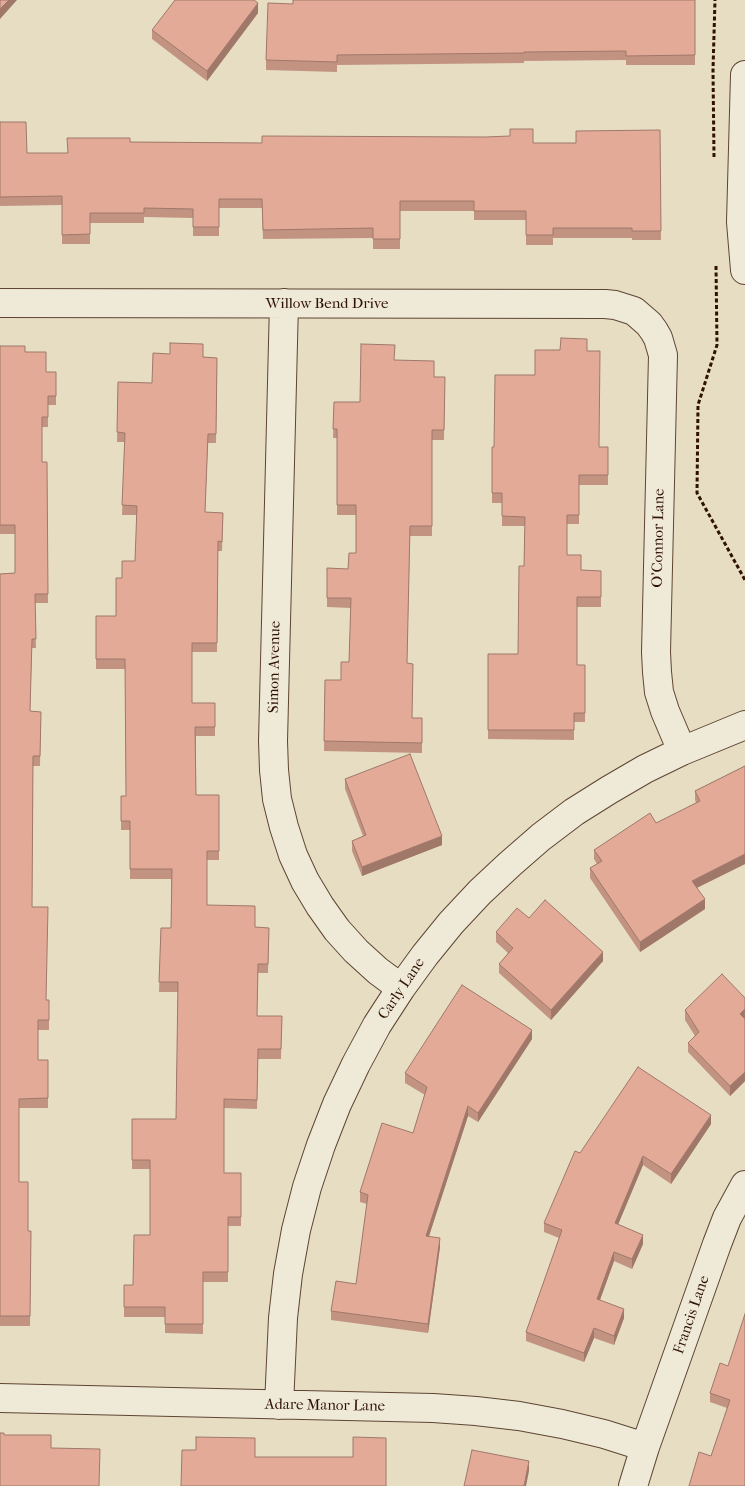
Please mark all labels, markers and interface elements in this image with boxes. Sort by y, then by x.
street label: Willow Bend Drive [266,295,388,313]
street label: O'Connor Lane [649,488,669,588]
street label: Simon Avenue [265,621,285,713]
street label: Carly Lane [375,955,429,1023]
street label: Francis Lane [670,1273,714,1357]
street label: Adare Manor Lane [265,1396,385,1416]

